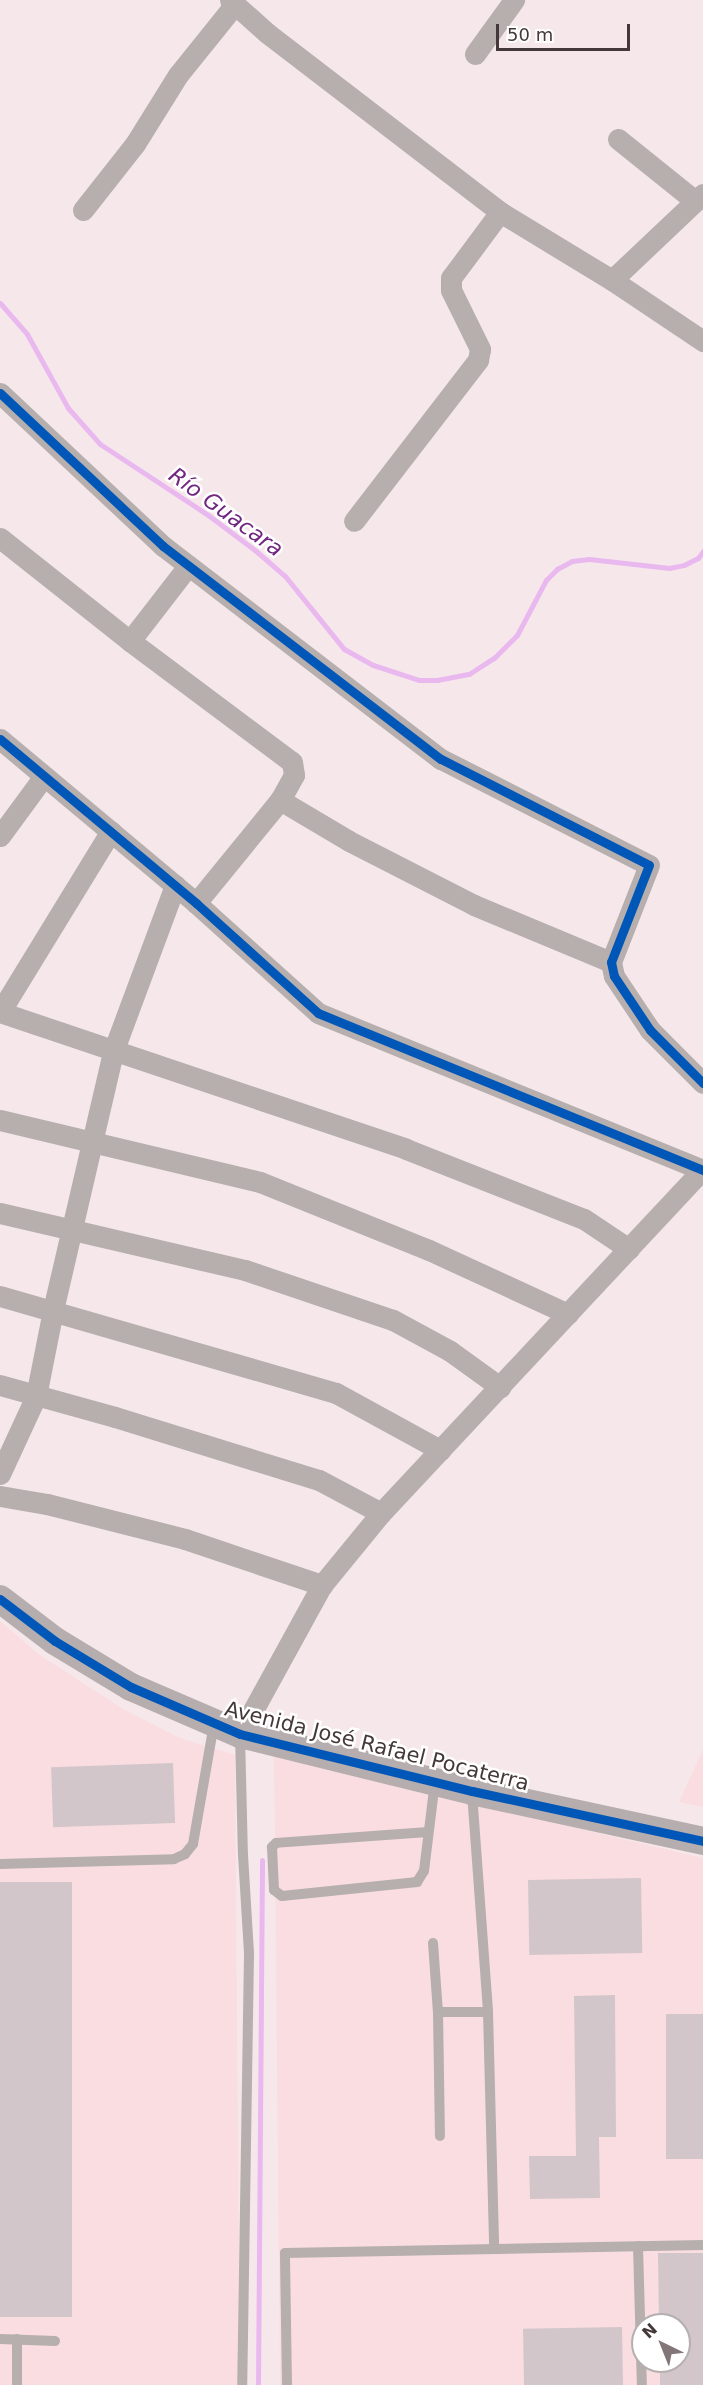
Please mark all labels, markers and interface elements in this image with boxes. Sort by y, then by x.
scale bar [499,12,632,50]
text: 50 m [507,24,553,45]
water label: Río Guacara [164,462,288,562]
street label: Avenida José Rafael Pocaterra [222,1696,532,1796]
north arrow [631,2313,691,2373]
text: N [638,2319,661,2342]

